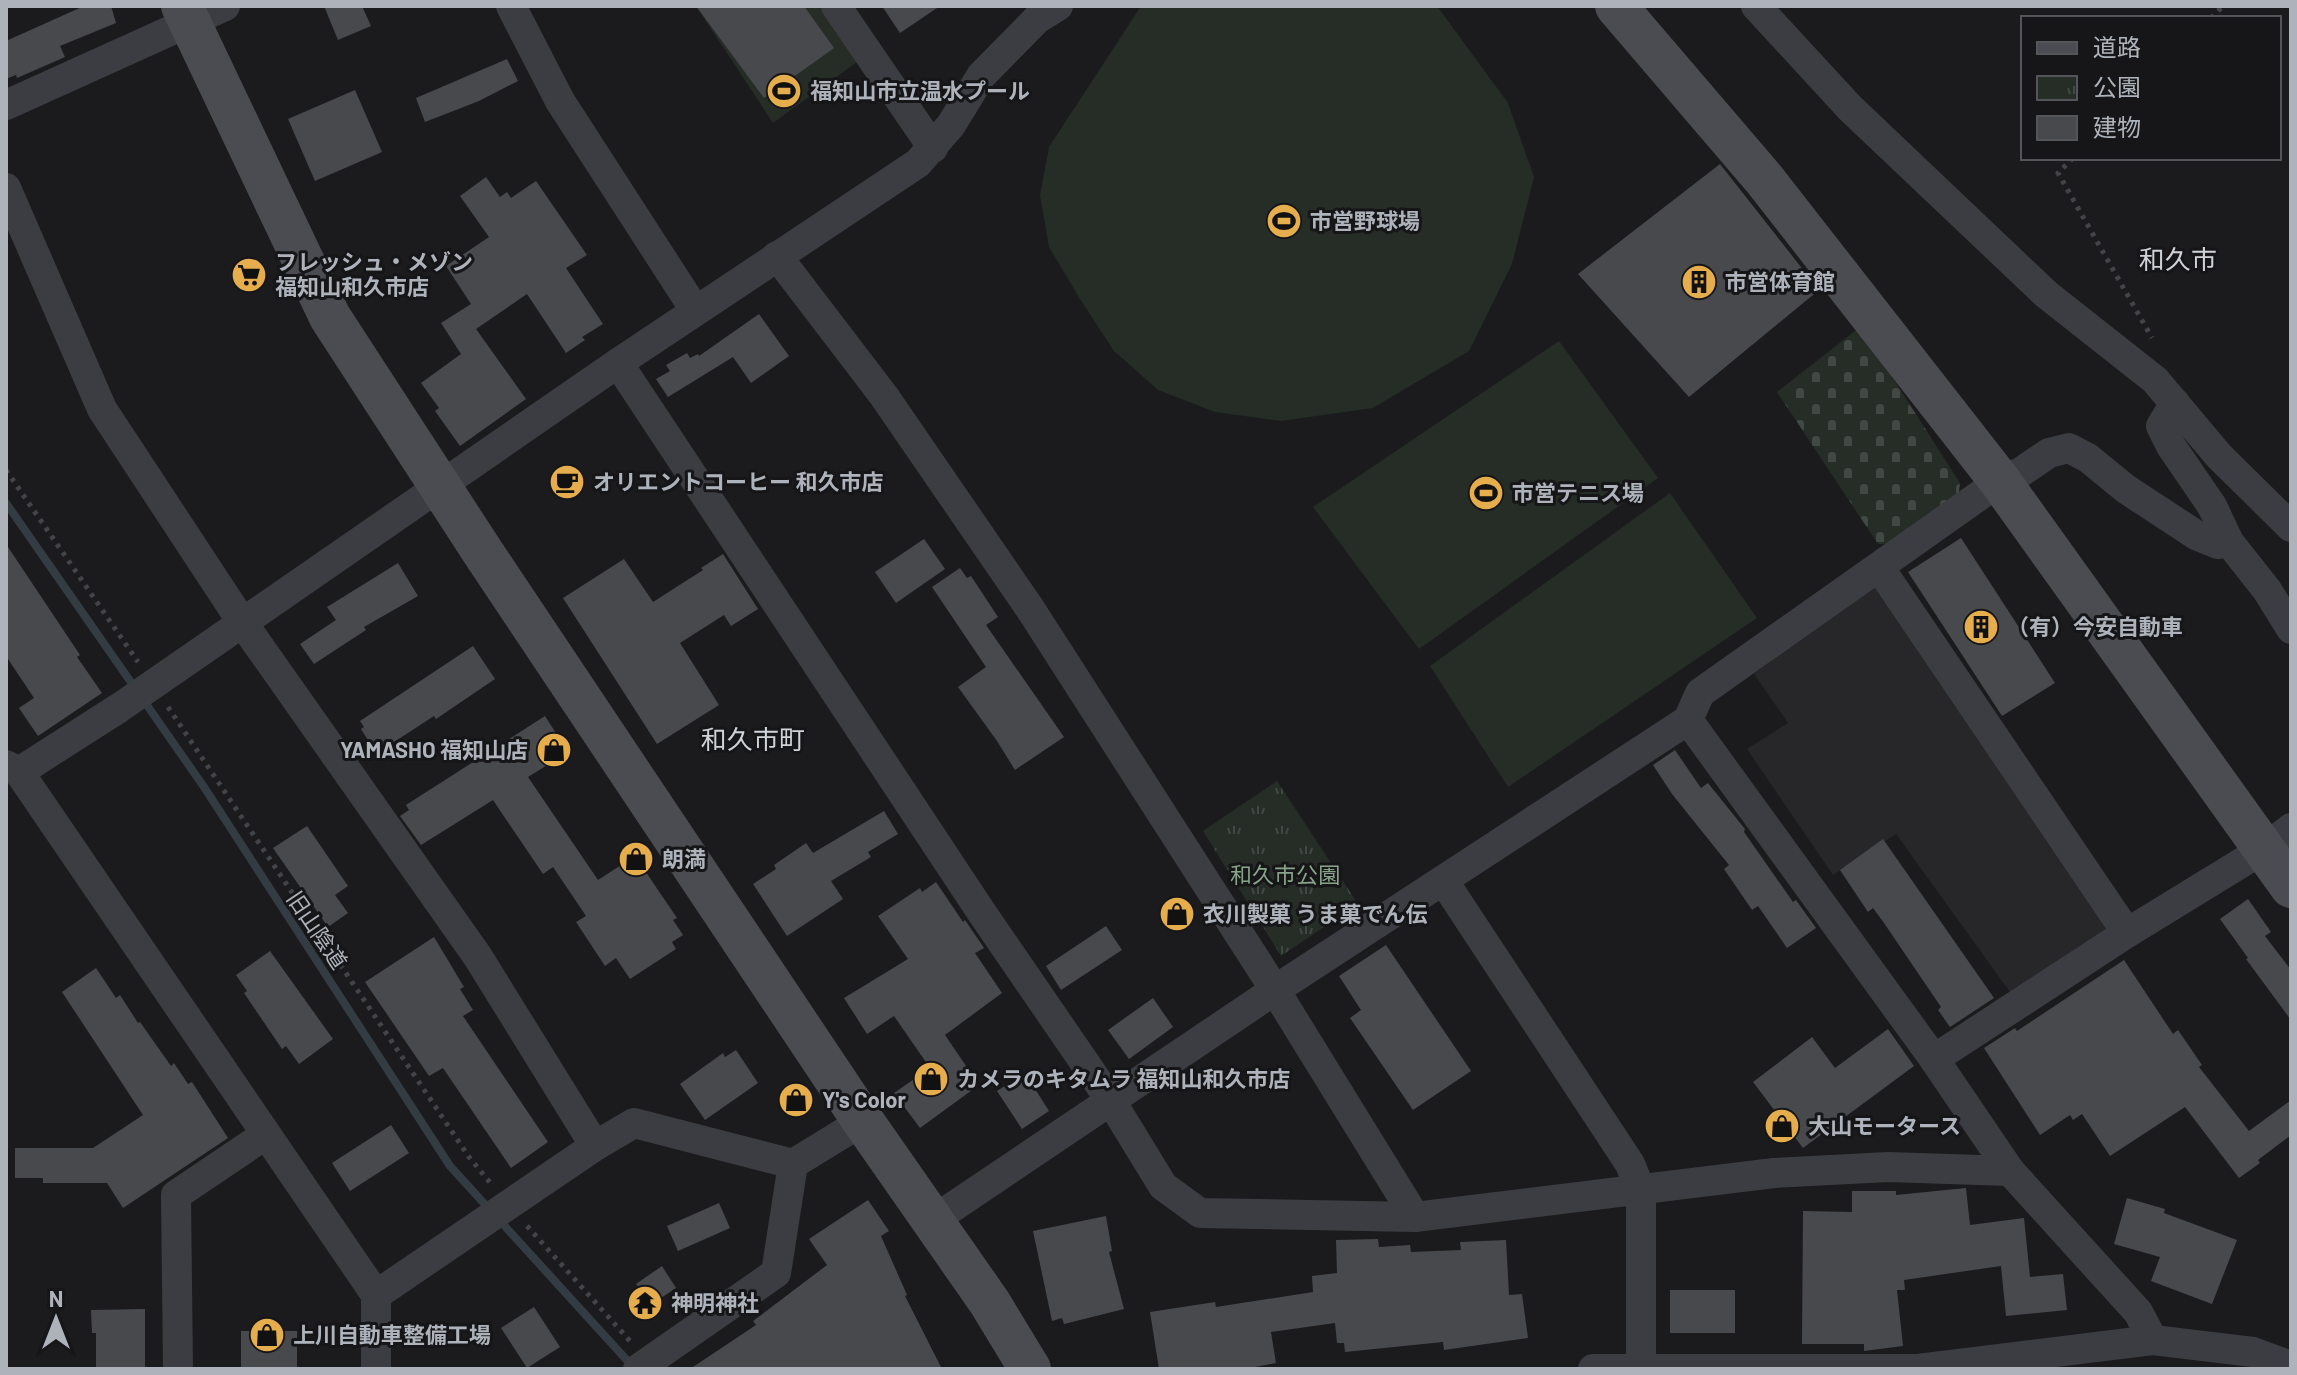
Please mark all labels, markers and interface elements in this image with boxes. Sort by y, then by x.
legend [2021,16,2281,160]
text: 道路 [2093,32,2141,61]
sports icon: 福知山市立温水プール [765,72,803,110]
text: 公園 [2093,72,2141,101]
place label: 福知山市立温水プール [810,77,1030,103]
text: 建物 [2093,112,2141,141]
sports icon: 市営野球場 [1265,202,1303,240]
place label: 市営野球場 [1310,207,1420,233]
district label: 和久市 [2139,243,2217,274]
place label: フレッシュ・メゾン 福知山和久市店 [275,248,473,299]
supermarket icon: フレッシュ・メゾン 福知山和久市店 [230,256,268,294]
building icon: 市営体育館 [1680,263,1718,301]
place label: 市営体育館 [1725,268,1835,294]
cafe icon: オリエントコーヒー 和久市店 [548,463,586,501]
place label: オリエントコーヒー 和久市店 [593,468,883,494]
sports icon: 市営テニス場 [1467,474,1505,512]
place label: 市営テニス場 [1512,479,1644,505]
building icon: （有）今安自動車 [1962,608,2000,646]
place label: （有）今安自動車 [2007,613,2183,639]
district label: 和久市町 [701,723,805,754]
shop icon: YAMASHO 福知山店 [535,731,573,769]
place label: YAMASHO 福知山店 [340,736,528,762]
shop icon: 朗満 [617,840,655,878]
place label: 朗満 [662,845,706,871]
park label: 和久市公園 [1230,861,1340,887]
street label: 旧山陰道 [282,886,353,973]
shop icon: 衣川製菓 うま菓でん伝 [1158,895,1196,933]
place label: 衣川製菓 うま菓でん伝 [1203,900,1427,926]
shop icon: カメラのキタムラ 福知山和久市店 [912,1060,950,1098]
place label: カメラのキタムラ 福知山和久市店 [957,1065,1290,1091]
shop icon: Y's Color [777,1081,815,1119]
place label: Y's Color [822,1086,906,1112]
shop icon: 大山モータース [1763,1107,1801,1145]
place label: 大山モータース [1808,1112,1961,1138]
north arrow [16,1279,96,1359]
temple icon: 神明神社 [626,1284,664,1322]
text: N [49,1285,63,1311]
place label: 神明神社 [671,1289,759,1315]
shop icon: 上川自動車整備工場 [248,1316,286,1354]
place label: 上川自動車整備工場 [293,1321,491,1347]

